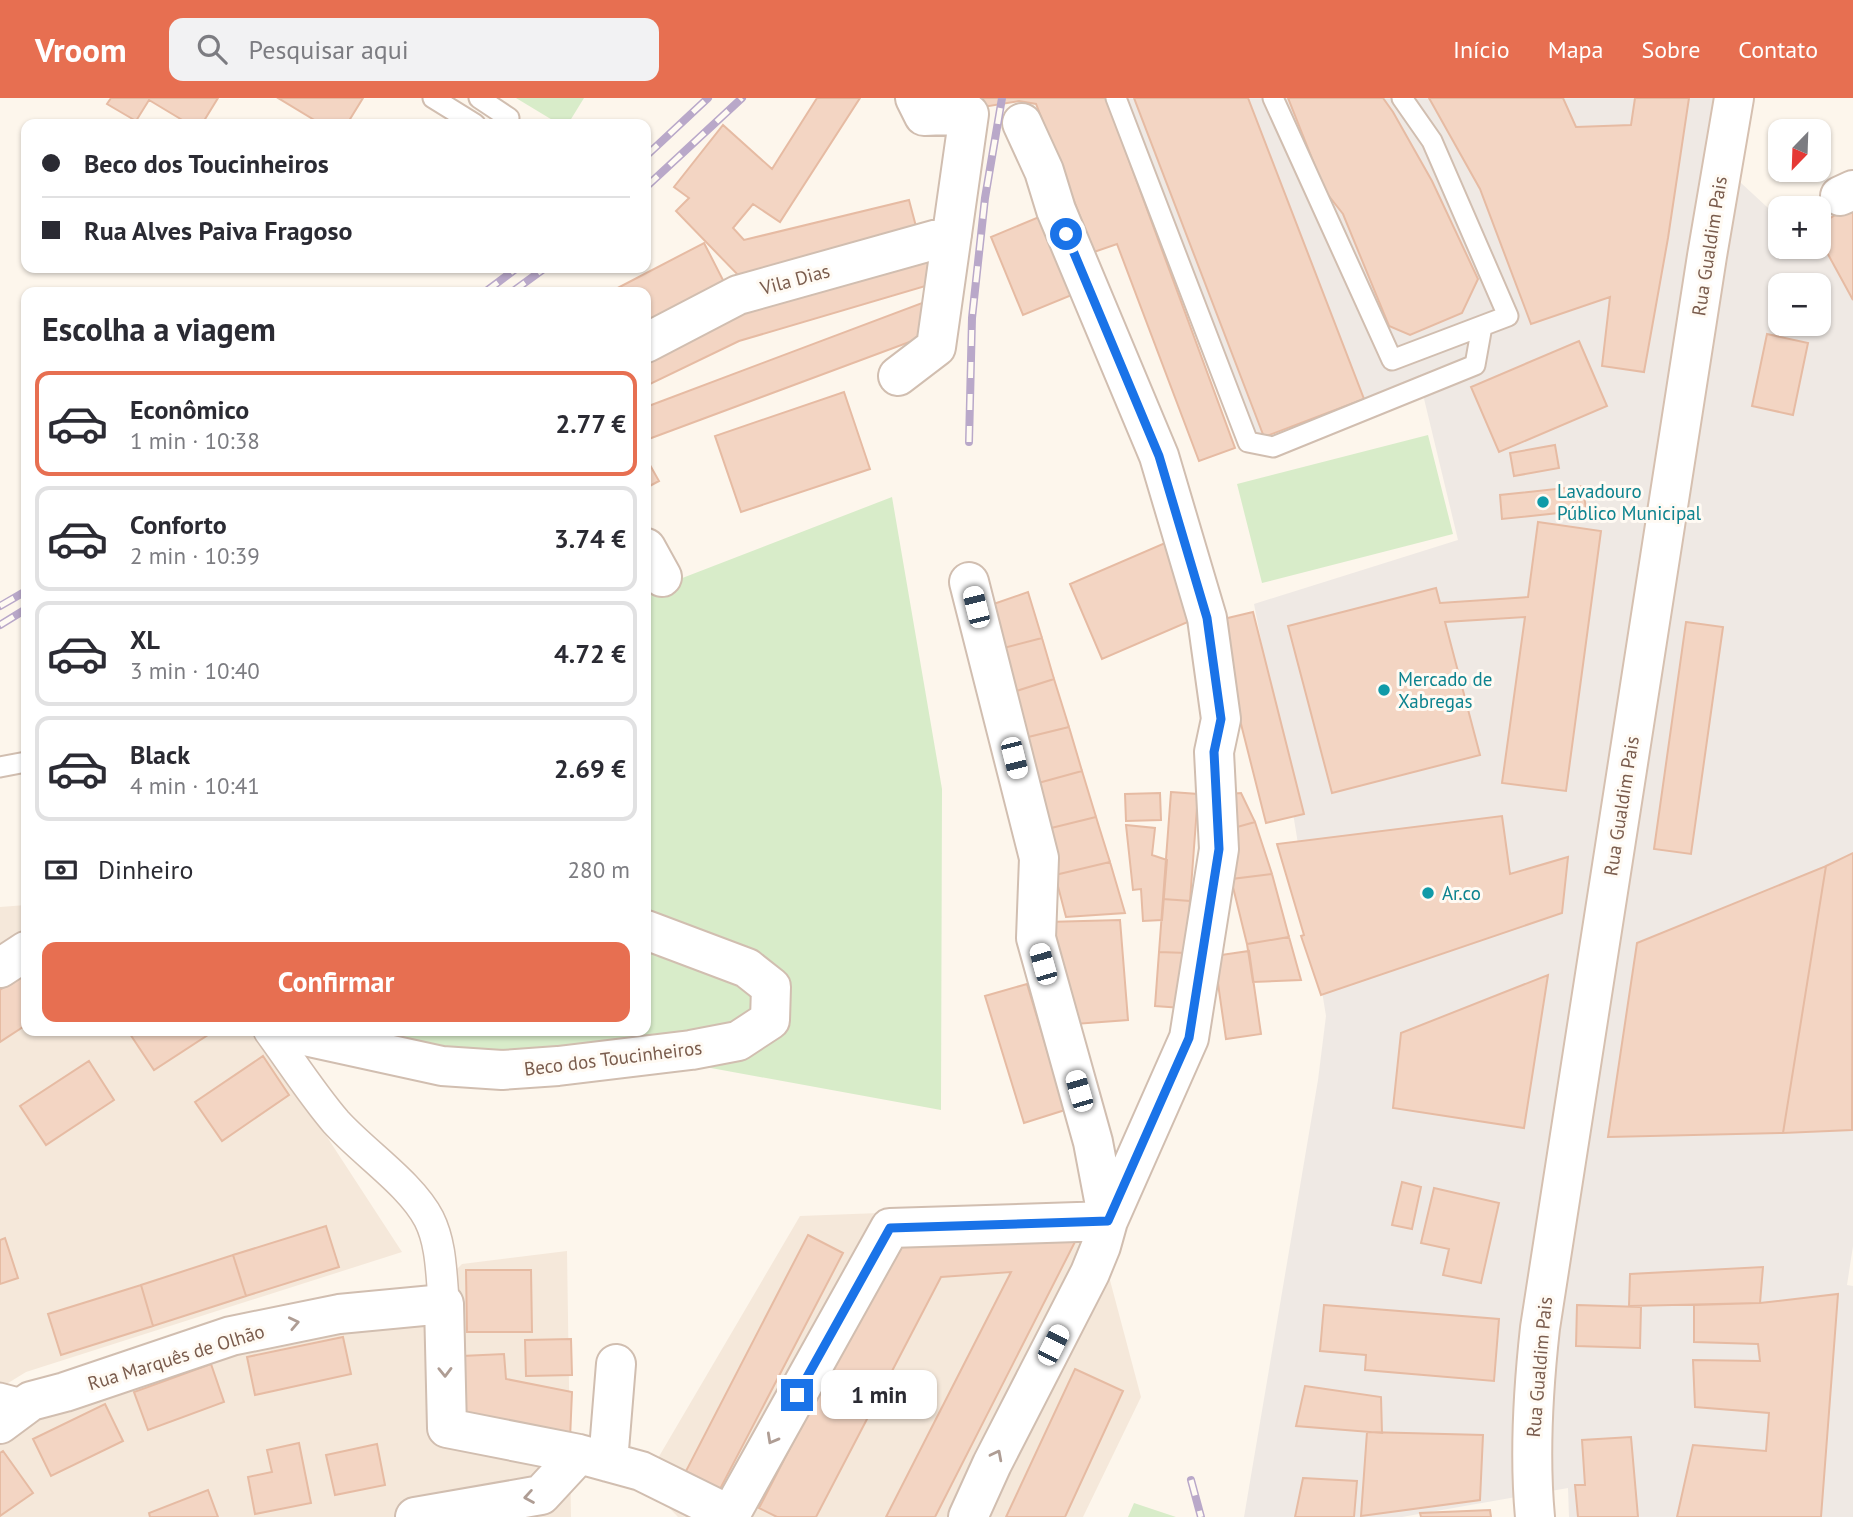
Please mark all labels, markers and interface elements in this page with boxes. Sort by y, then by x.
search box [169,18,659,81]
text: Vroom [35,28,127,71]
icon: search [193,30,231,68]
text: Pesquisar aqui [249,33,409,66]
text: Início [1453,34,1510,65]
text: Mapa [1548,34,1603,65]
text: Sobre [1641,34,1700,65]
text: Contato [1738,34,1818,65]
north arrow [1768,119,1830,182]
map controls [1768,119,1831,336]
text: Beco dos Toucinheiros [84,147,329,180]
street label: Rua Gualdim Pais [1686,174,1732,318]
button: + [1768,196,1831,259]
text: Rua Alves Paiva Fragoso [84,214,352,247]
route start [1050,218,1082,250]
street label: Vila Dias [757,258,832,300]
button: − [1768,273,1831,336]
text: Escolha a viagem [42,308,276,350]
icon: car [46,392,109,455]
text: Econômico [130,393,249,426]
text: 2.77 € [555,407,626,440]
text: 1 min · 10:38 [130,426,260,455]
place label: Lavadouro Público Municipal [1557,479,1702,525]
marker: Lavadouro Público Municipal [1535,494,1551,510]
icon: car [46,507,109,570]
text: Conforto [130,508,227,541]
text: 3.74 € [554,522,626,555]
text: 2 min · 10:39 [130,541,260,570]
car [961,584,992,630]
icon: car [46,622,109,685]
text: XL [130,623,160,656]
text: 4.72 € [554,637,626,670]
text: 3 min · 10:40 [130,656,260,685]
place label: Mercado de Xabregas [1398,667,1493,713]
marker: Mercado de Xabregas [1376,682,1392,698]
street label: Rua Gualdim Pais [1598,734,1644,878]
car [999,735,1030,781]
icon: car [46,737,109,800]
text: Black [130,738,190,771]
text: 2.69 € [554,752,626,785]
text: 4 min · 10:41 [130,771,260,800]
icon: cash [42,851,80,889]
text: Dinheiro [98,853,193,886]
text: 280 m [568,855,630,884]
place label: Ar.co [1442,881,1481,905]
marker: Ar.co [1420,885,1436,901]
car [1028,941,1059,987]
button: Confirmar [42,942,630,1022]
street label: Beco dos Toucinheiros [523,1035,703,1081]
car [1064,1068,1095,1114]
street label: Rua Gualdim Pais [1521,1296,1557,1438]
one-way arrow [288,1317,300,1332]
street label: Rua Marquês de Olhão [85,1319,267,1395]
car [1035,1322,1072,1368]
one-way arrow [438,1367,453,1378]
callout: 1 min [822,1370,937,1420]
route end [781,1379,813,1411]
text: 1 min [851,1380,907,1409]
one-way arrow [767,1432,780,1444]
one-way arrow [988,1450,1002,1462]
one-way arrow [523,1489,535,1504]

